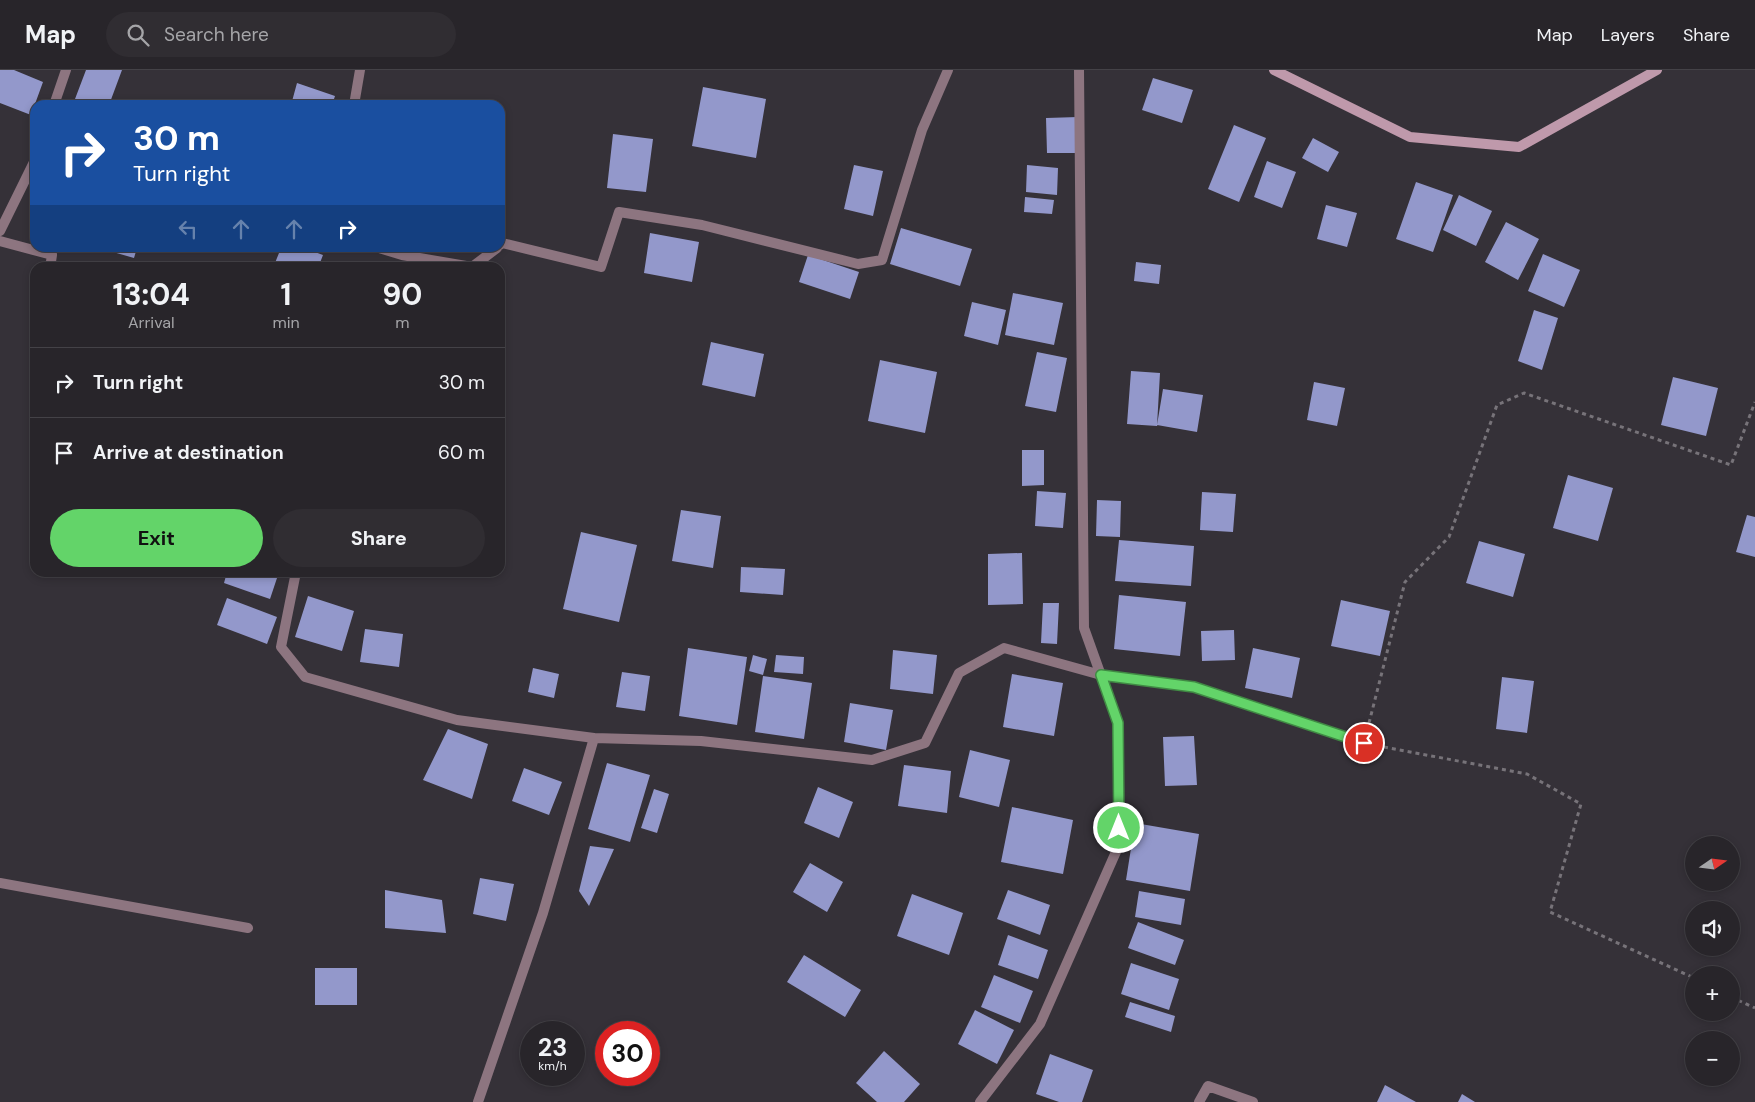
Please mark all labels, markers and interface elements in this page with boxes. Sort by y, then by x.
search box [106,12,456,57]
text: Map [25,19,76,50]
icon: search [124,21,152,49]
text: Search here [164,22,269,47]
text: Map [1537,23,1573,47]
text: Layers [1601,23,1655,47]
text: Share [1683,23,1730,47]
text: 30 m [133,115,220,161]
icon: right [50,120,115,185]
text: Turn right [133,159,230,188]
icon: left [174,215,202,243]
icon: ahead [227,215,255,243]
icon: ahead [280,215,308,243]
icon: right [333,215,361,243]
text: 13:04 [113,275,190,314]
text: 1 [281,275,291,314]
text: 90 [382,275,422,314]
text: Arrival [128,312,174,333]
text: min [272,312,300,333]
text: m [395,312,409,333]
icon: right [50,369,78,397]
text: Turn right [93,370,183,395]
text: 30 m [439,370,485,395]
icon: arrive [50,439,78,467]
text: Arrive at destination [93,440,284,465]
text: 60 m [438,440,485,465]
button: Exit [50,509,263,567]
button: Share [273,509,485,567]
pin [1343,722,1385,764]
icon: arrive [1350,729,1378,757]
position arrow [1092,801,1144,853]
north arrow [1685,836,1740,891]
map controls [1685,836,1740,1086]
button: sound [1685,901,1740,956]
button: + [1685,966,1740,1021]
speed limit sign: 30 [595,1021,660,1086]
text: 23 [538,1031,567,1064]
button: − [1685,1031,1740,1086]
text: km/h [538,1058,567,1074]

